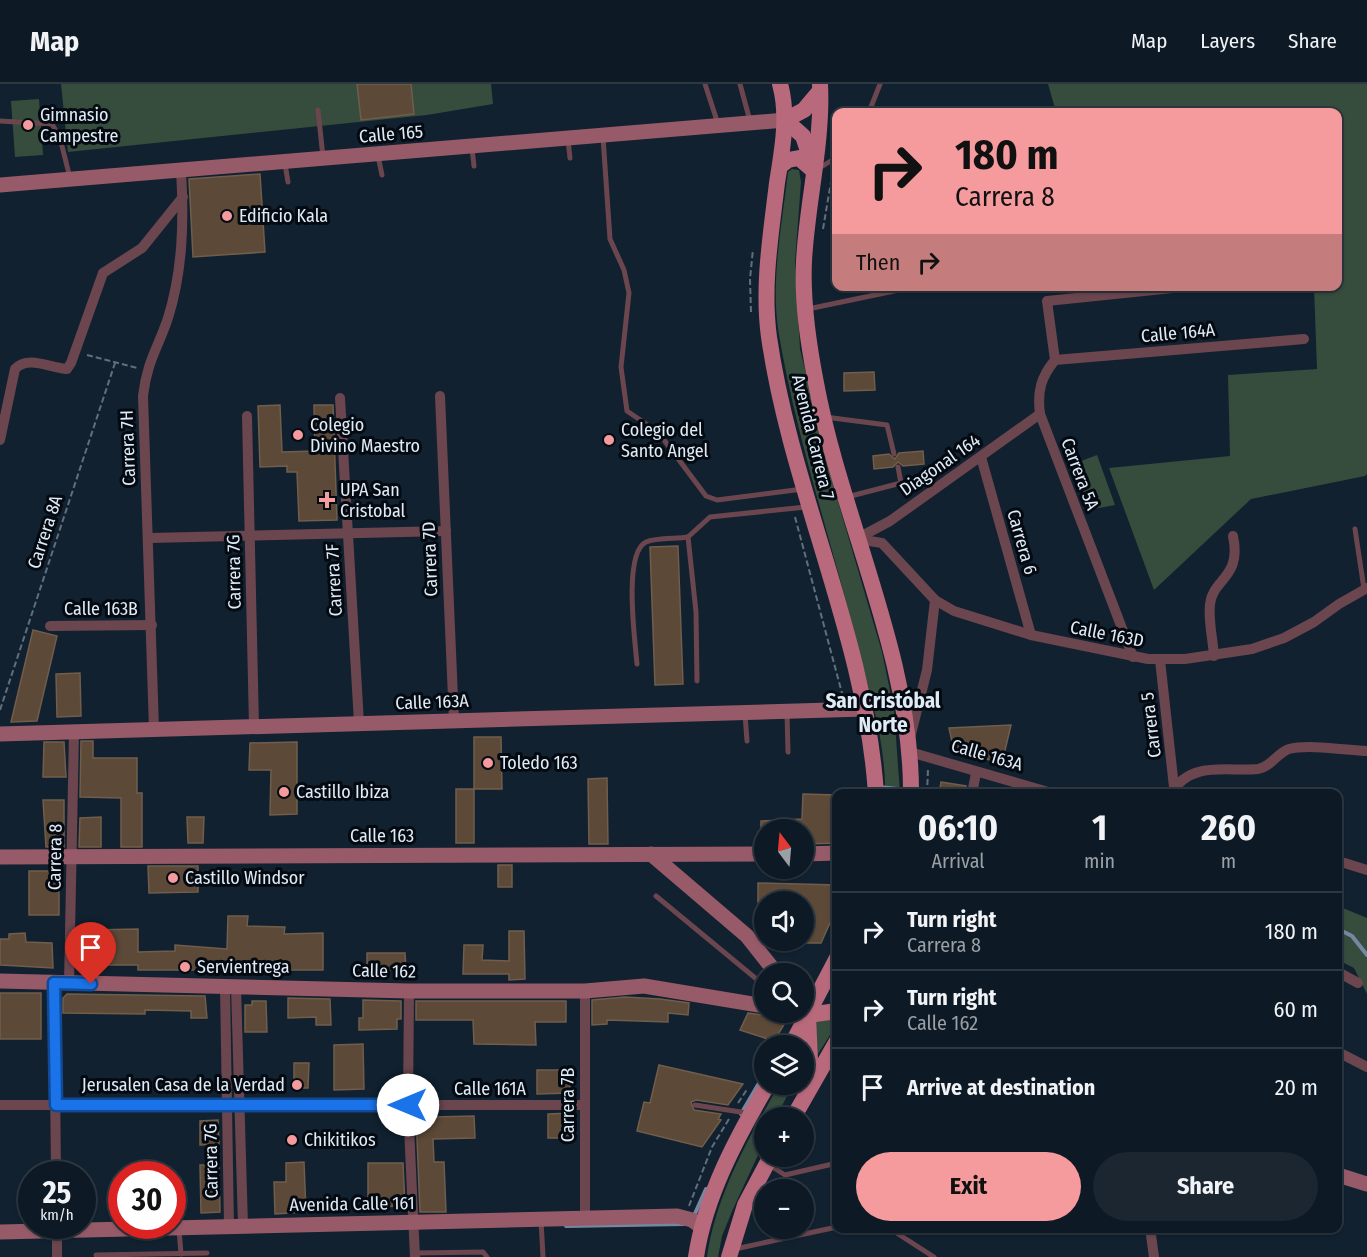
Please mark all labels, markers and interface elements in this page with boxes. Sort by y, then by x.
text: Map [30,25,79,58]
text: Map [1131,28,1167,54]
text: Layers [1200,28,1255,54]
text: Share [1288,28,1337,54]
place label: Gimnasio Campestre [40,104,118,147]
marker: Gimnasio Campestre [21,118,35,132]
street label: Calle 165 [358,120,424,148]
text: 180 m [955,130,1059,180]
icon: right [856,132,934,210]
text: Carrera 8 [955,181,1055,213]
place label: Edificio Kala [239,205,328,227]
marker: Edificio Kala [220,209,234,223]
icon: right [912,246,945,279]
text: Then [856,249,900,276]
street label: Calle 164A [1140,319,1216,347]
street label: Avenida Carrera 7 [787,372,839,502]
street label: Carrera 7H [116,410,140,486]
place label: Colegio Divino Maestro [310,414,420,457]
place label: Colegio del Santo Angel [621,419,709,462]
marker: Colegio Divino Maestro [291,428,305,442]
street label: Diagonal 164 [896,429,985,501]
marker: Colegio del Santo Angel [602,433,616,447]
street label: Carrera 5A [1056,435,1104,514]
place label: UPA San Cristobal [340,479,406,522]
marker: UPA San Cristobal [318,491,336,509]
street label: Carrera 8A [23,492,67,572]
street label: Carrera 6 [1002,507,1042,577]
street label: Carrera 7D [418,521,442,597]
street label: Carrera 7G [222,534,246,610]
street label: Carrera 7F [321,543,347,617]
street label: Calle 163B [64,598,138,620]
street label: Calle 163D [1068,616,1146,652]
district label: San Cristóbal Norte [825,688,941,738]
street label: Calle 163A [395,690,470,714]
street label: Carrera 5 [1136,691,1166,759]
street label: Calle 163A [949,734,1026,776]
place label: Toledo 163 [500,752,578,774]
marker: Toledo 163 [481,756,495,770]
place label: Castillo Ibiza [296,781,390,803]
marker: Castillo Ibiza [277,785,291,799]
text: 06:10 [918,806,998,850]
text: 1 [1092,806,1107,850]
text: 260 [1201,806,1256,850]
north arrow [754,819,814,879]
map controls [754,819,814,1239]
street label: Carrera 8 [43,824,67,890]
street label: Calle 163 [350,825,414,847]
text: Arrival [932,849,985,873]
text: min [1084,849,1115,873]
text: m [1221,849,1236,873]
place label: Castillo Windsor [185,867,305,889]
marker: Castillo Windsor [166,871,180,885]
button: sound [754,891,814,951]
text: Turn right [907,906,996,933]
icon: right [856,915,889,948]
text: 180 m [1265,918,1318,945]
pin [65,922,116,984]
icon: arrive [74,931,107,964]
text: Carrera 8 [907,933,981,957]
place label: Servientrega [197,956,290,978]
street label: Calle 162 [352,959,416,983]
marker: Servientrega [178,960,192,974]
button: search [754,963,814,1023]
text: Turn right [907,984,996,1011]
icon: right [856,993,889,1026]
text: 60 m [1274,996,1318,1023]
text: Calle 162 [907,1011,978,1035]
button: layers [754,1035,814,1095]
street label: Carrera 7B [557,1068,579,1142]
icon: arrive [856,1071,889,1104]
position arrow [376,1073,440,1137]
place label: Jerusalen Casa de la Verdad [82,1074,285,1096]
text: Arrive at destination [907,1074,1095,1101]
text: 20 m [1275,1074,1318,1101]
marker: Jerusalen Casa de la Verdad [290,1078,304,1092]
street label: Calle 161A [454,1078,526,1100]
button: + [754,1107,814,1167]
street label: Carrera 7G [199,1123,223,1199]
place label: Chikitikos [304,1129,376,1151]
marker: Chikitikos [285,1133,299,1147]
button: Exit [856,1152,1081,1221]
button: Share [1093,1152,1318,1221]
speed limit sign: 30 [108,1161,186,1239]
text: 25 [43,1175,71,1211]
button: − [754,1179,814,1239]
street label: Avenida Calle 161 [289,1192,415,1216]
text: km/h [40,1206,74,1224]

